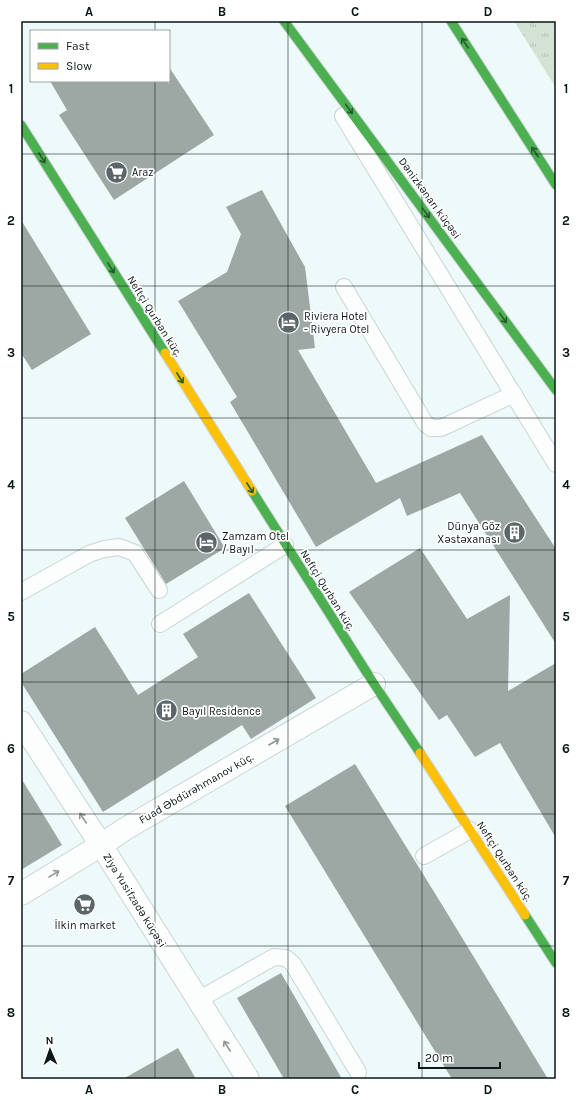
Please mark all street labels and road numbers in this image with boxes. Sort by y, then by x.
street label: Dənizkənarı küçəsi [396,155,463,241]
street label: Neftçi Qurban küç. [124,273,185,359]
street label: Neftçi Qurban küç. [297,547,358,633]
street label: Fuad Əbdürəhmanov küç. [137,750,256,826]
street label: Neftçi Qurban küç. [474,819,535,904]
street label: Ziya Yusifzadə küçəsi [100,851,169,950]

